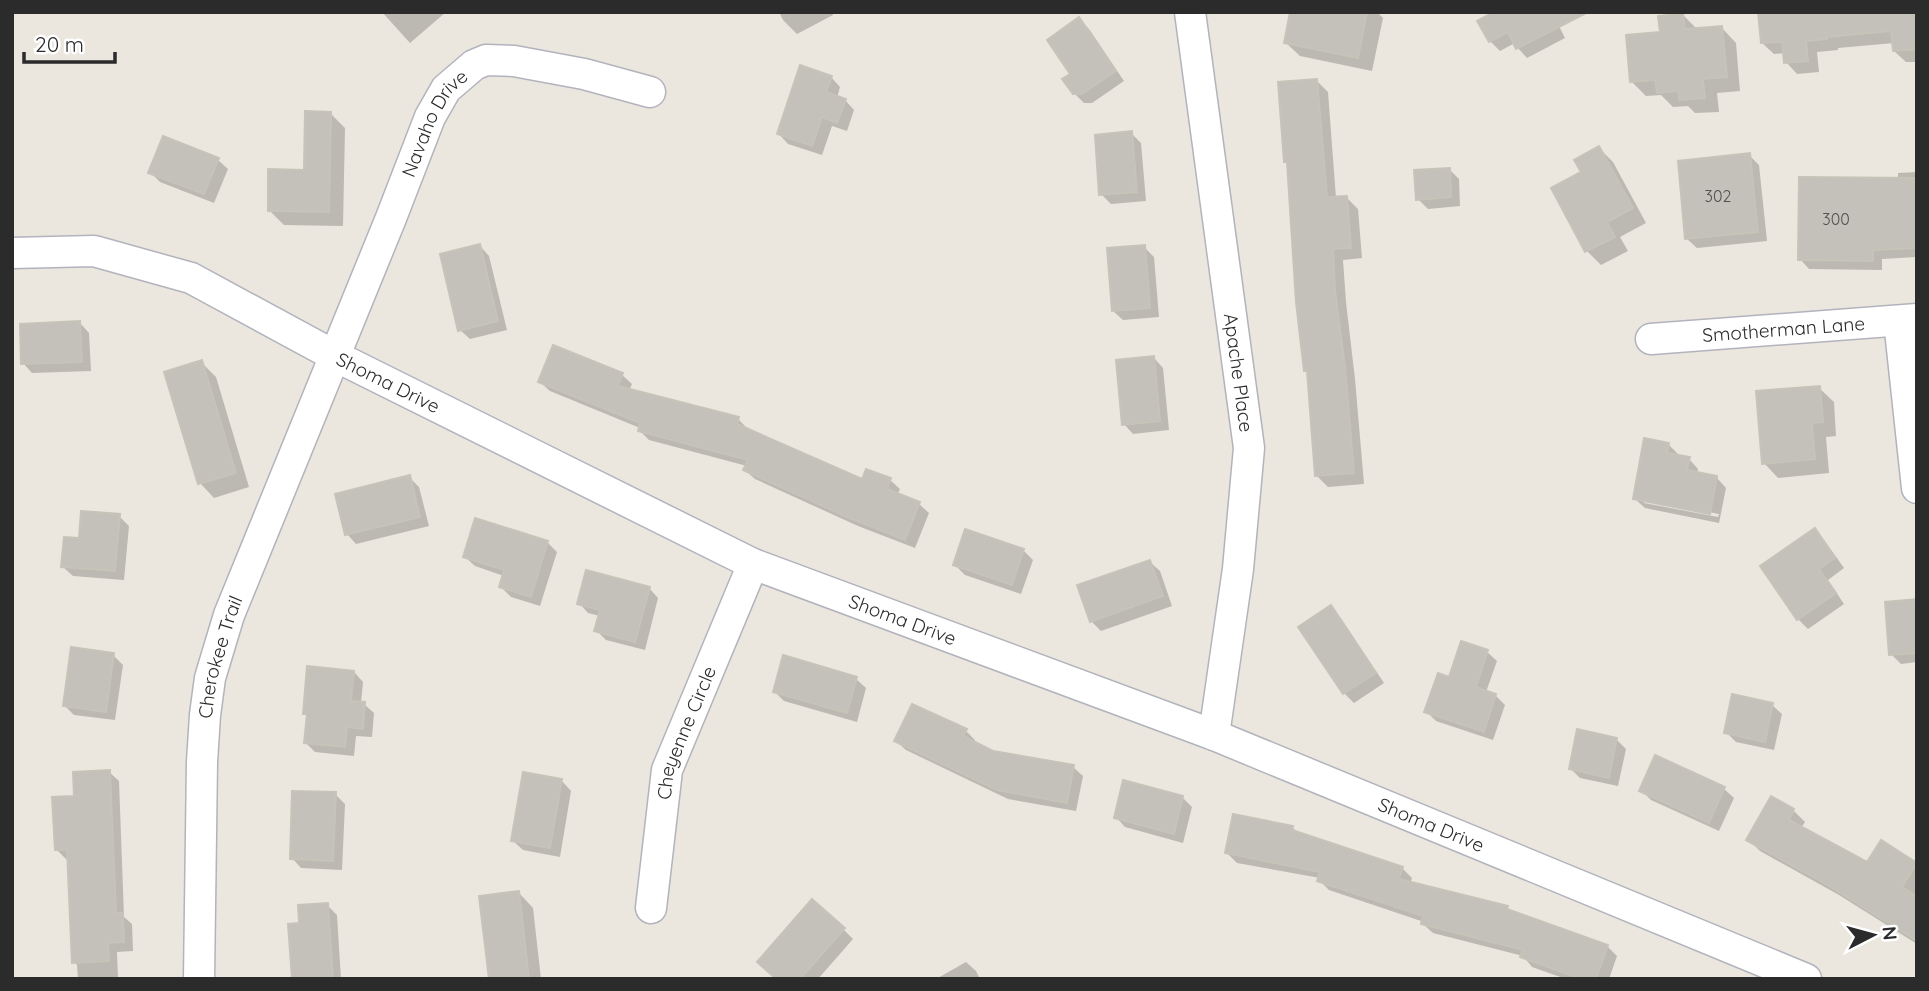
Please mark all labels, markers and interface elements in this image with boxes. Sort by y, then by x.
scale bar [24,21,116,65]
text: 20 m [35,31,84,57]
street label: Navaho Drive [396,64,472,180]
house number: 302 [1705,186,1732,206]
house number: 300 [1822,209,1850,229]
street label: Smotherman Lane [1701,311,1866,347]
street label: Apache Place [1219,312,1259,434]
street label: Shoma Drive [332,347,444,418]
street label: Shoma Drive [846,589,960,650]
street label: Cherokee Trail [193,592,248,720]
street label: Cheyenne Circle [652,662,721,801]
street label: Shoma Drive [1374,792,1488,857]
north arrow [1838,900,1908,970]
text: N [1877,925,1903,941]

